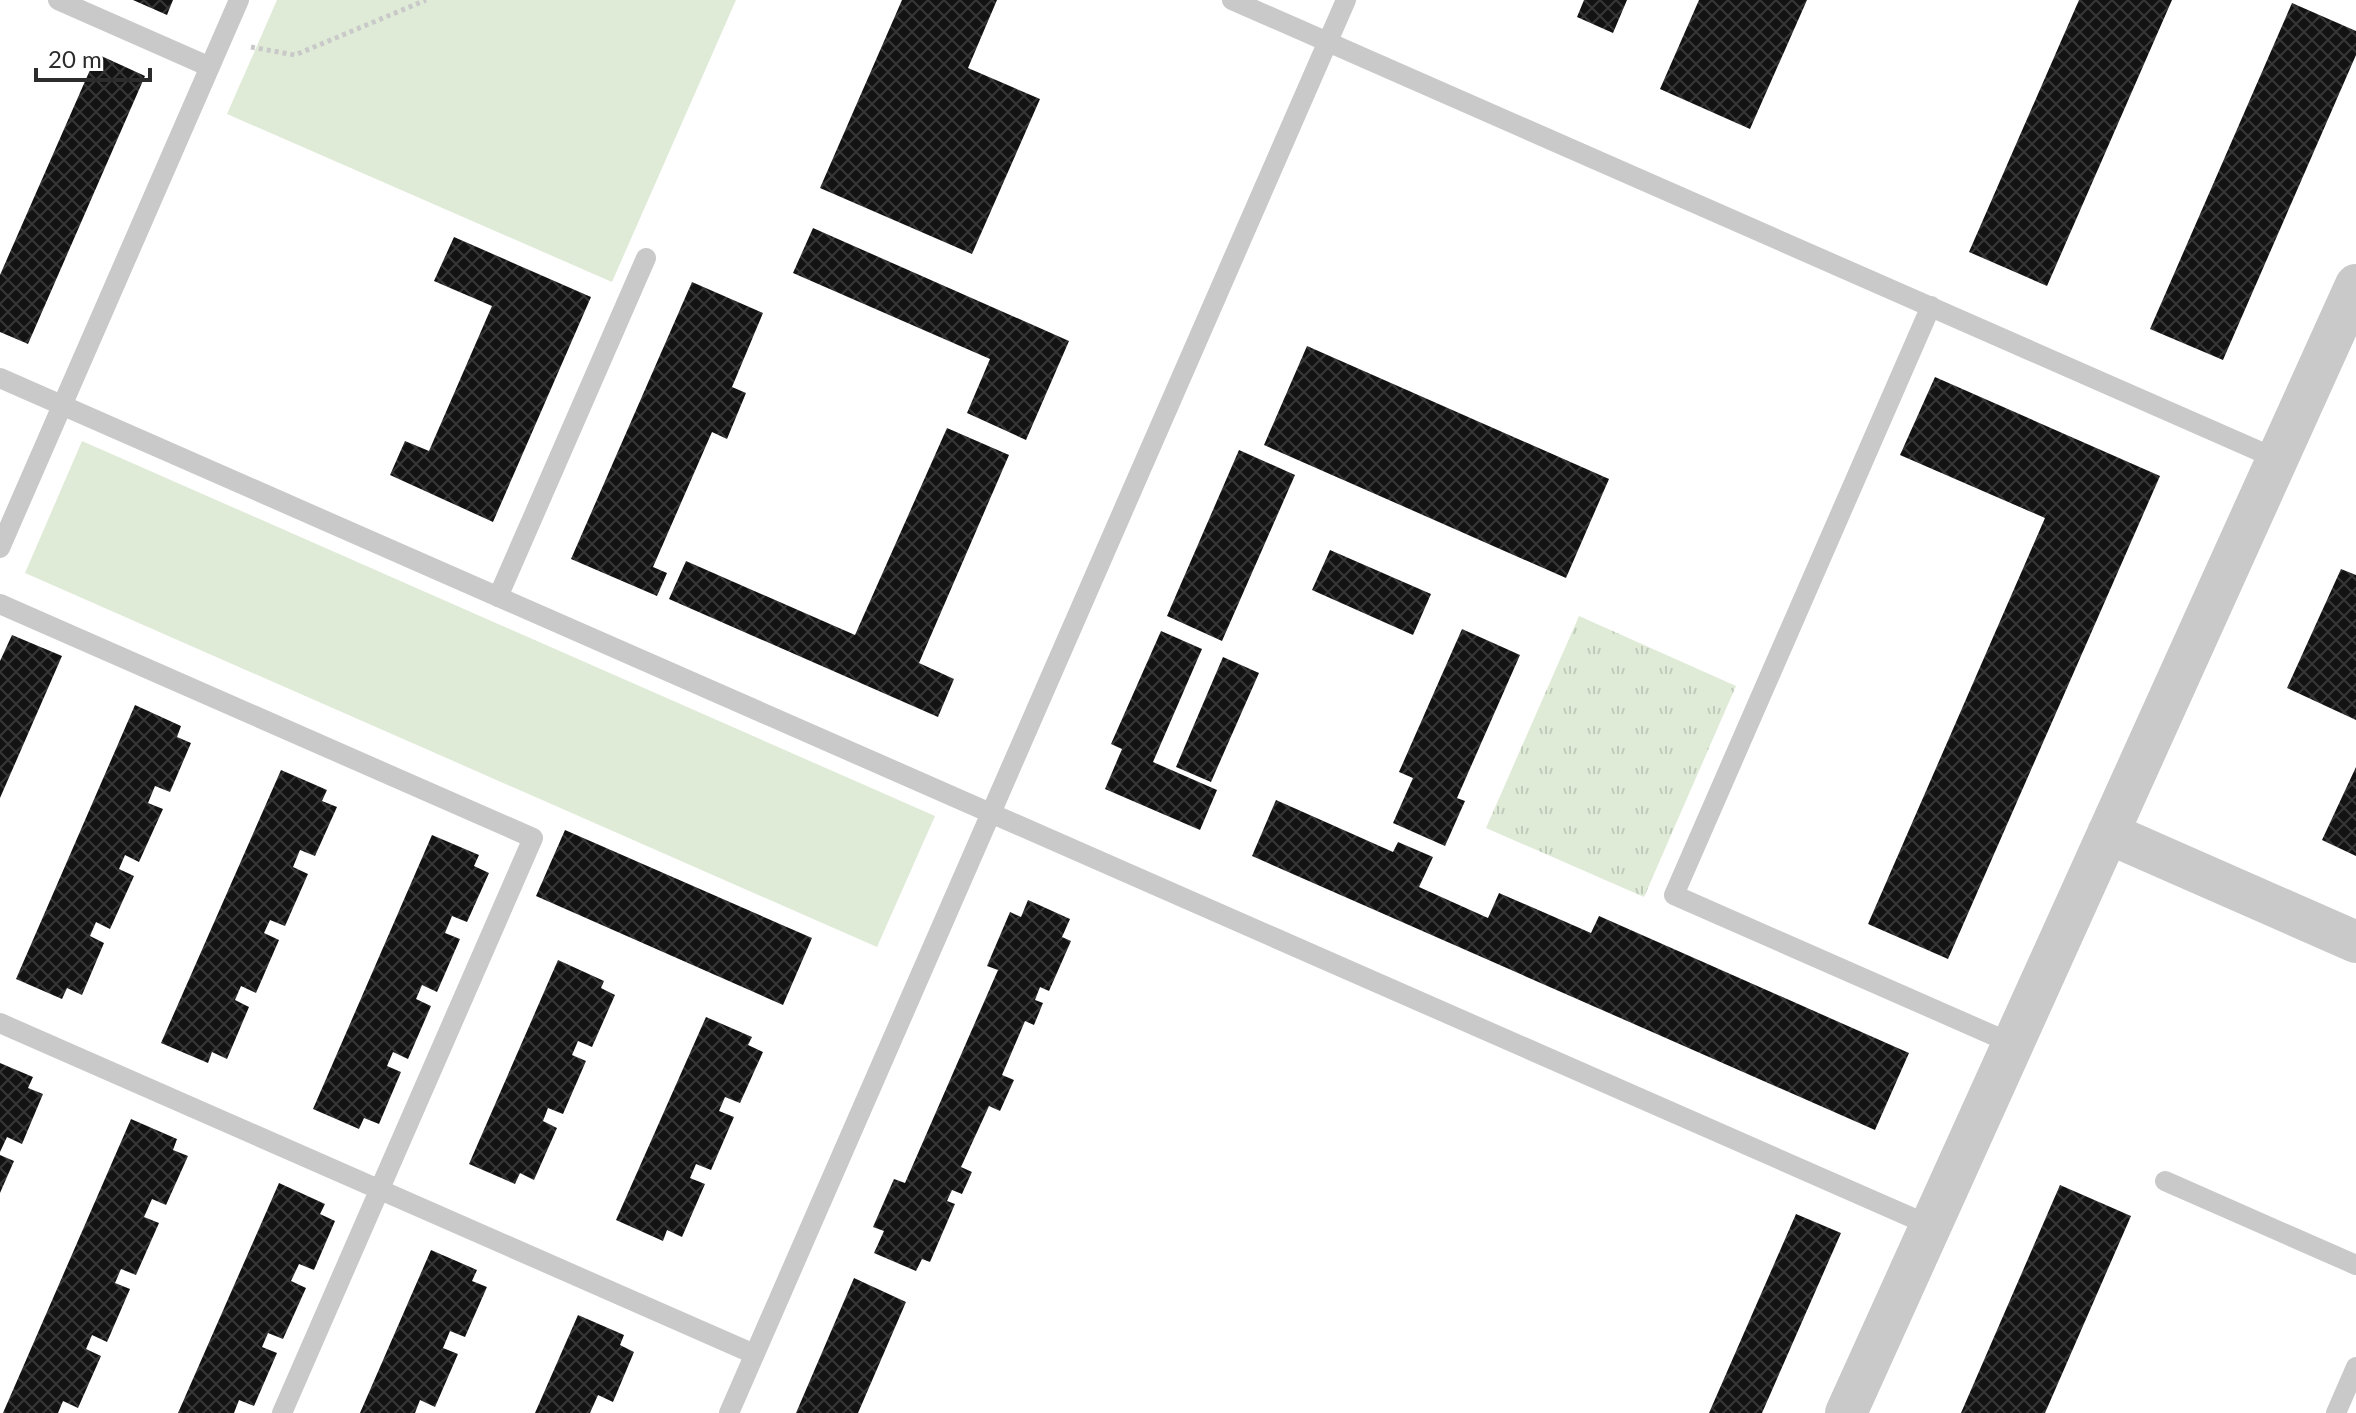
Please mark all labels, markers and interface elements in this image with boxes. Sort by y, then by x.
scale bar [36,32,150,82]
text: 20 m [48,44,102,73]

